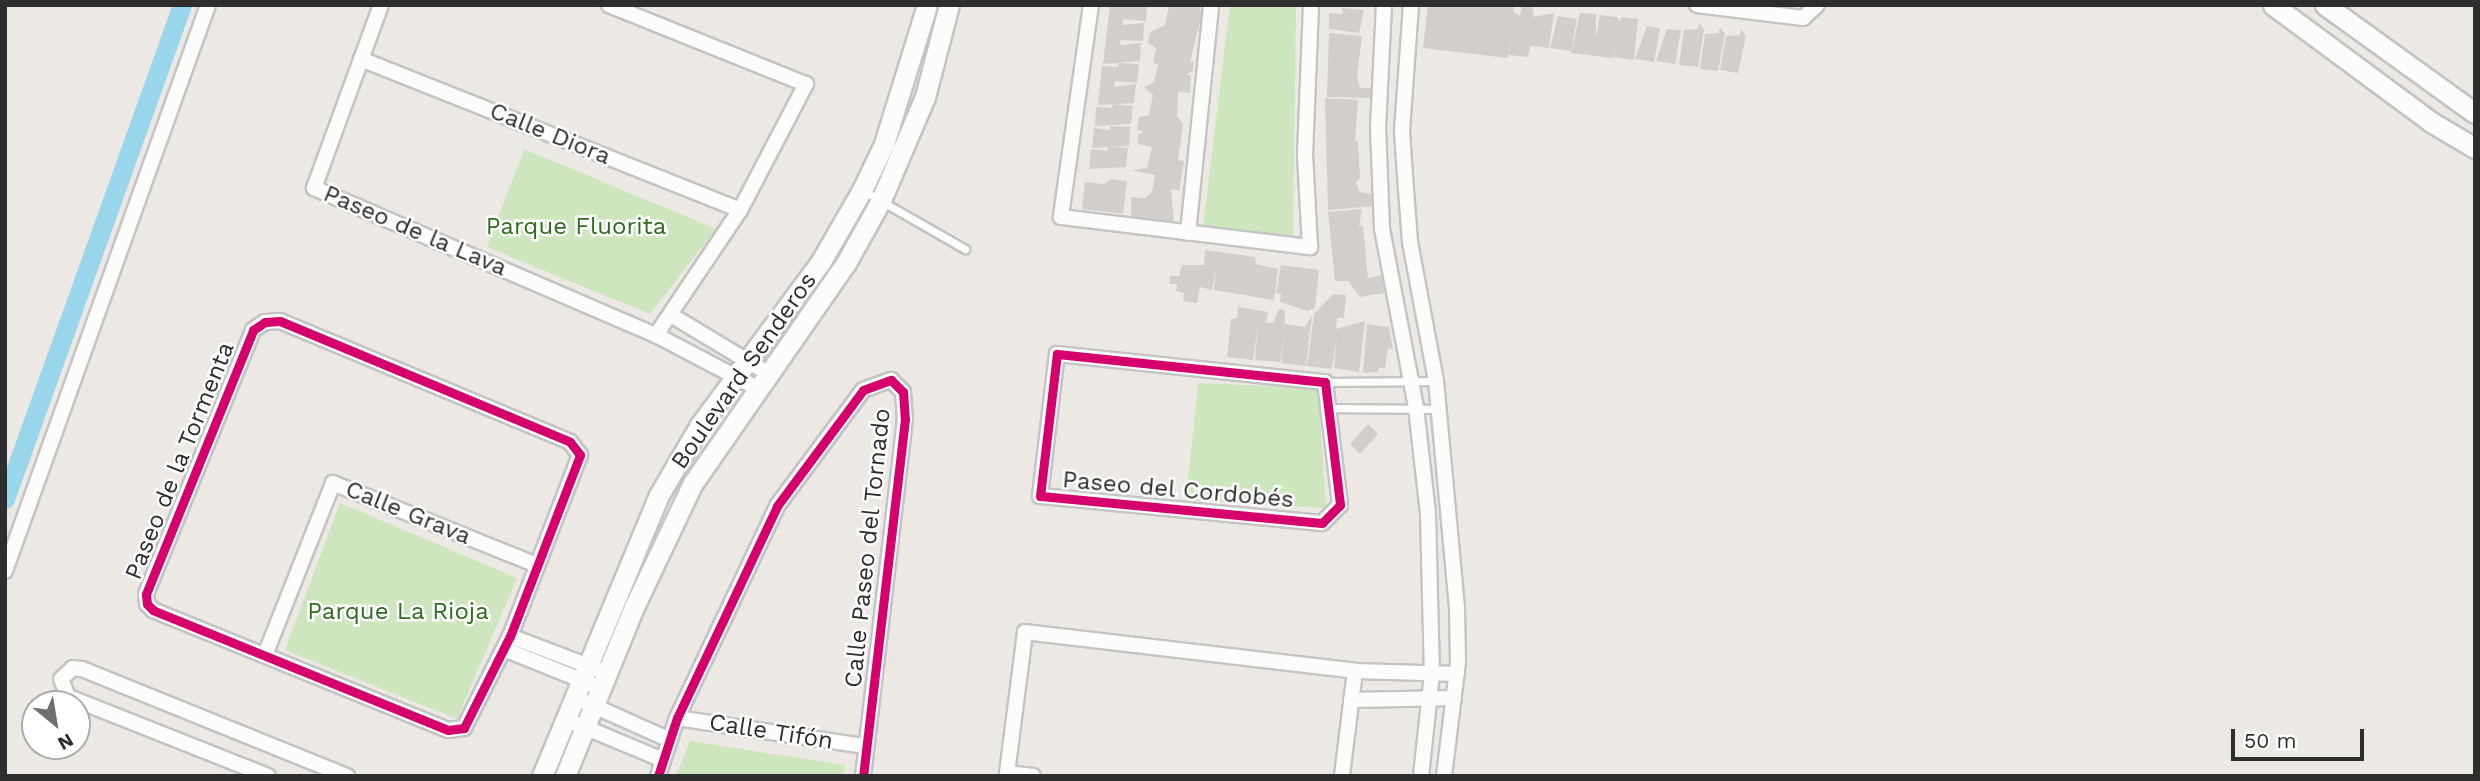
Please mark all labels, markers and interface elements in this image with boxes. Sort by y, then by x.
street label: Calle Diora [485,97,615,171]
street label: Paseo de la Lava [319,179,511,283]
park label: Parque Fluorita [486,213,666,241]
street label: Boulevard Senderos [665,267,823,475]
street label: Paseo de la Tormenta [119,338,241,584]
street label: Calle Paseo del Tornado [839,406,897,690]
street label: Paseo del Cordobés [1061,466,1295,514]
street label: Calle Grava [341,475,475,551]
park label: Parque La Rioja [307,598,489,626]
north arrow [21,690,91,760]
street label: Calle Tifón [707,708,835,756]
scale bar [2235,714,2368,758]
text: N [54,728,78,755]
text: 50 m [2244,728,2296,753]

